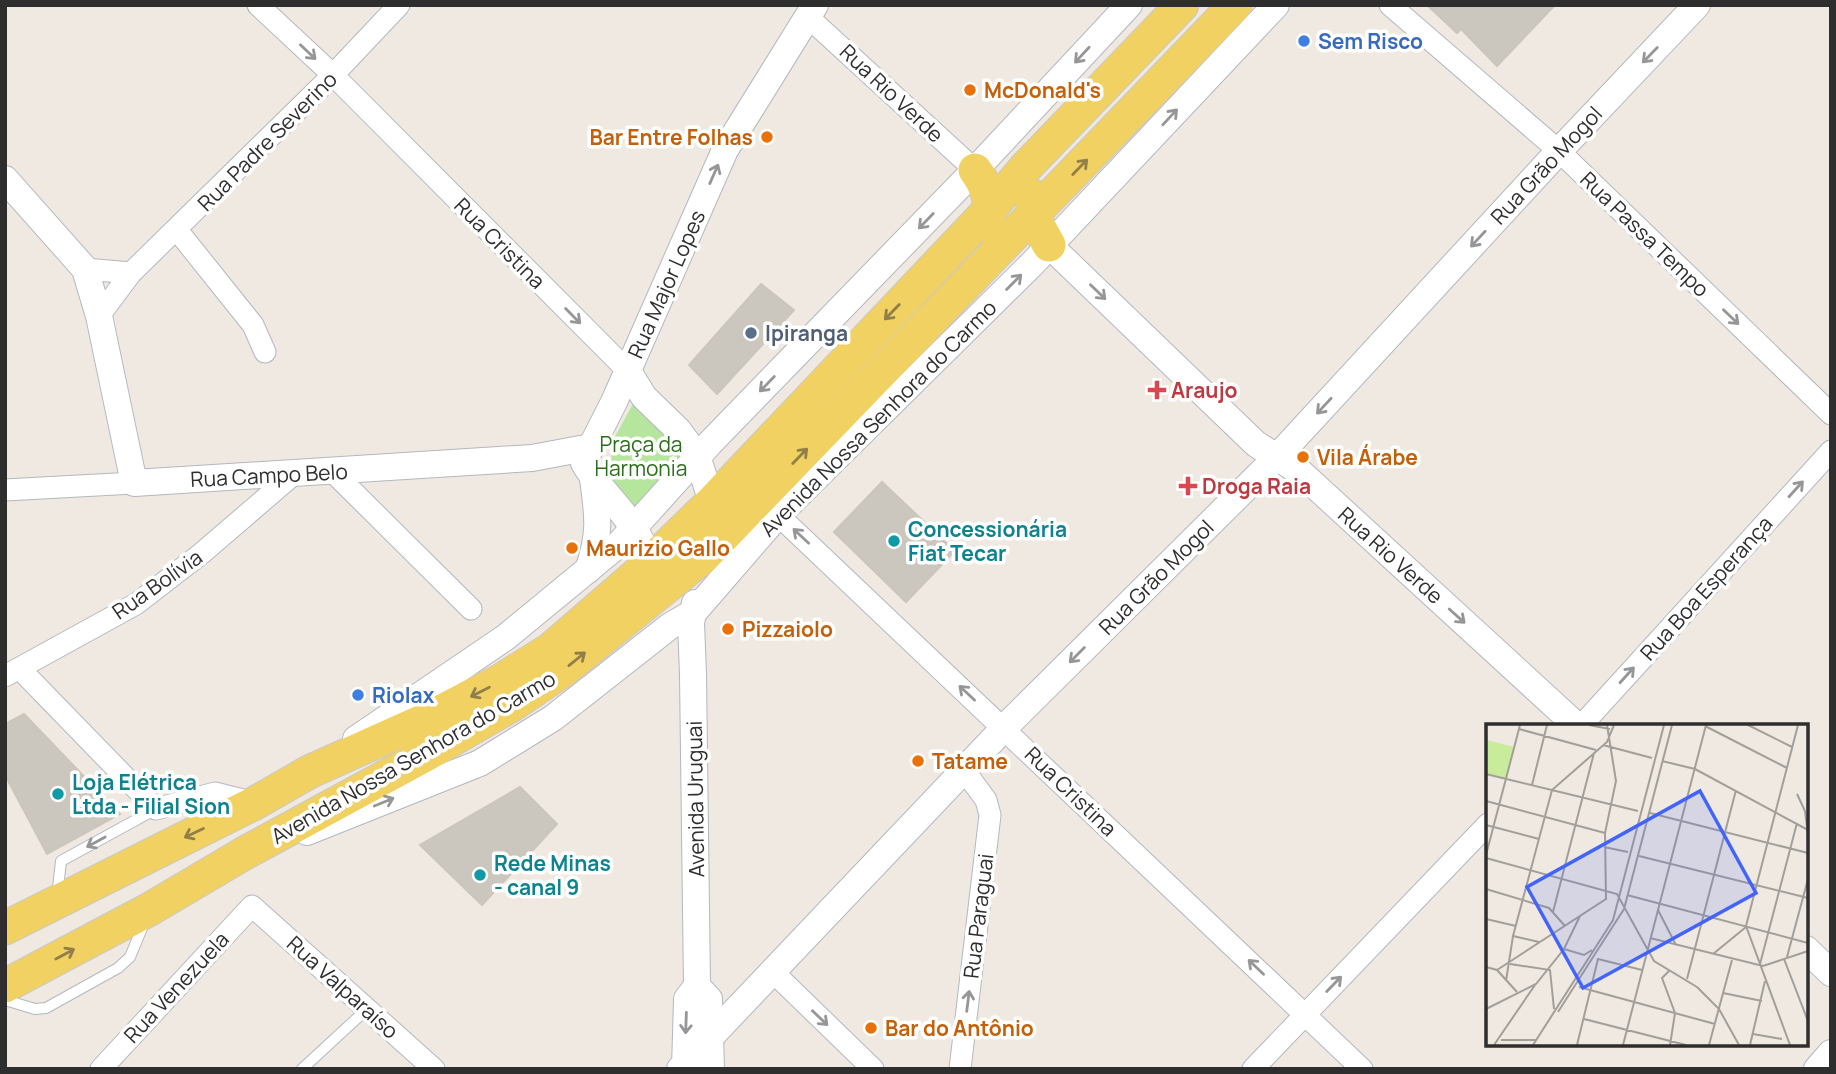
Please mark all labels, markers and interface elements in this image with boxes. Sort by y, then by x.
place label: Sem Risco [1318,27,1423,55]
marker: Sem Risco [1296,33,1312,49]
street label: Rua Rio Verde [834,38,950,148]
one-way arrow [299,44,317,60]
one-way arrow [1074,46,1090,64]
one-way arrow [1641,46,1658,63]
street label: Rua Padre Severino [191,65,343,217]
place label: McDonald's [984,76,1101,104]
marker: McDonald's [962,82,978,98]
street label: Rua Grão Mogol [1484,100,1608,230]
one-way arrow [1162,109,1179,126]
place label: Bar Entre Folhas [589,123,753,151]
marker: Bar Entre Folhas [759,129,775,145]
one-way arrow [1072,159,1089,176]
one-way arrow [708,163,721,185]
street label: Rua Passa Tempo [1575,165,1715,303]
street label: Rua Cristina [449,192,551,294]
street label: Rua Major Lopes [621,206,711,362]
one-way arrow [917,212,934,229]
one-way arrow [1469,230,1486,247]
one-way arrow [1005,273,1022,290]
one-way arrow [1089,284,1106,301]
street label: Avenida Nossa Senhora do Carmo [754,294,1002,542]
one-way arrow [884,303,901,320]
one-way arrow [564,307,581,324]
one-way arrow [1722,309,1739,326]
place label: Ipiranga [765,319,848,347]
marker: Ipiranga [743,325,759,341]
one-way arrow [759,375,776,392]
place label: Araujo [1171,376,1237,404]
marker: Araujo [1149,382,1165,398]
one-way arrow [1315,397,1332,414]
park label: Praça da Harmonia [595,430,687,482]
place label: Vila Árabe [1317,443,1418,471]
one-way arrow [792,448,809,465]
marker: Vila Árabe [1295,449,1311,465]
street label: Rua Campo Belo [190,457,348,493]
place label: Droga Raia [1202,472,1311,500]
marker: Droga Raia [1180,478,1196,494]
one-way arrow [1788,480,1804,498]
street label: Rua Rio Verde [1333,500,1449,610]
street label: Rua Boa Esperança [1634,510,1778,666]
street label: Rua Grão Mogol [1092,513,1220,641]
place label: Concessionária Fiat Tecar [908,515,1067,567]
one-way arrow [793,528,810,545]
marker: Concessionária Fiat Tecar [886,533,902,549]
place label: Maurizio Gallo [586,534,730,562]
marker: Maurizio Gallo [564,540,580,556]
street label: Rua Bolívia [106,543,208,625]
one-way arrow [1448,607,1465,624]
place label: Pizzaiolo [742,615,833,643]
marker: Pizzaiolo [720,621,736,637]
one-way arrow [1069,646,1086,663]
one-way arrow [567,652,585,667]
street label: Avenida Nossa Senhora do Carmo [266,664,560,850]
one-way arrow [1619,666,1635,684]
place label: Riolax [372,681,435,709]
one-way arrow [958,684,975,701]
one-way arrow [470,685,491,699]
marker: Riolax [350,687,366,703]
street label: Avenida Uruguai [680,720,710,878]
inset map [1486,724,1808,1046]
street label: Rua Cristina [1019,740,1123,842]
place label: Tatame [932,747,1008,775]
marker: Tatame [910,753,926,769]
place label: Loja Elétrica Ltda - Filial Sion [72,768,230,820]
marker: Loja Elétrica Ltda - Filial Sion [50,786,66,802]
one-way arrow [373,795,394,808]
one-way arrow [184,826,205,840]
one-way arrow [87,835,107,849]
place label: Rede Minas - canal 9 [494,849,611,901]
street label: Rua Paraguai [956,852,1000,980]
marker: Rede Minas - canal 9 [472,867,488,883]
street label: Rua Venezuela [117,925,235,1049]
street label: Rua Valparaíso [281,929,405,1045]
one-way arrow [55,947,75,961]
one-way arrow [1248,959,1265,976]
one-way arrow [1326,976,1343,993]
one-way arrow [962,990,975,1013]
one-way arrow [812,1009,829,1026]
one-way arrow [680,1011,693,1034]
place label: Bar do Antônio [885,1014,1034,1042]
marker: Bar do Antônio [863,1020,879,1036]

